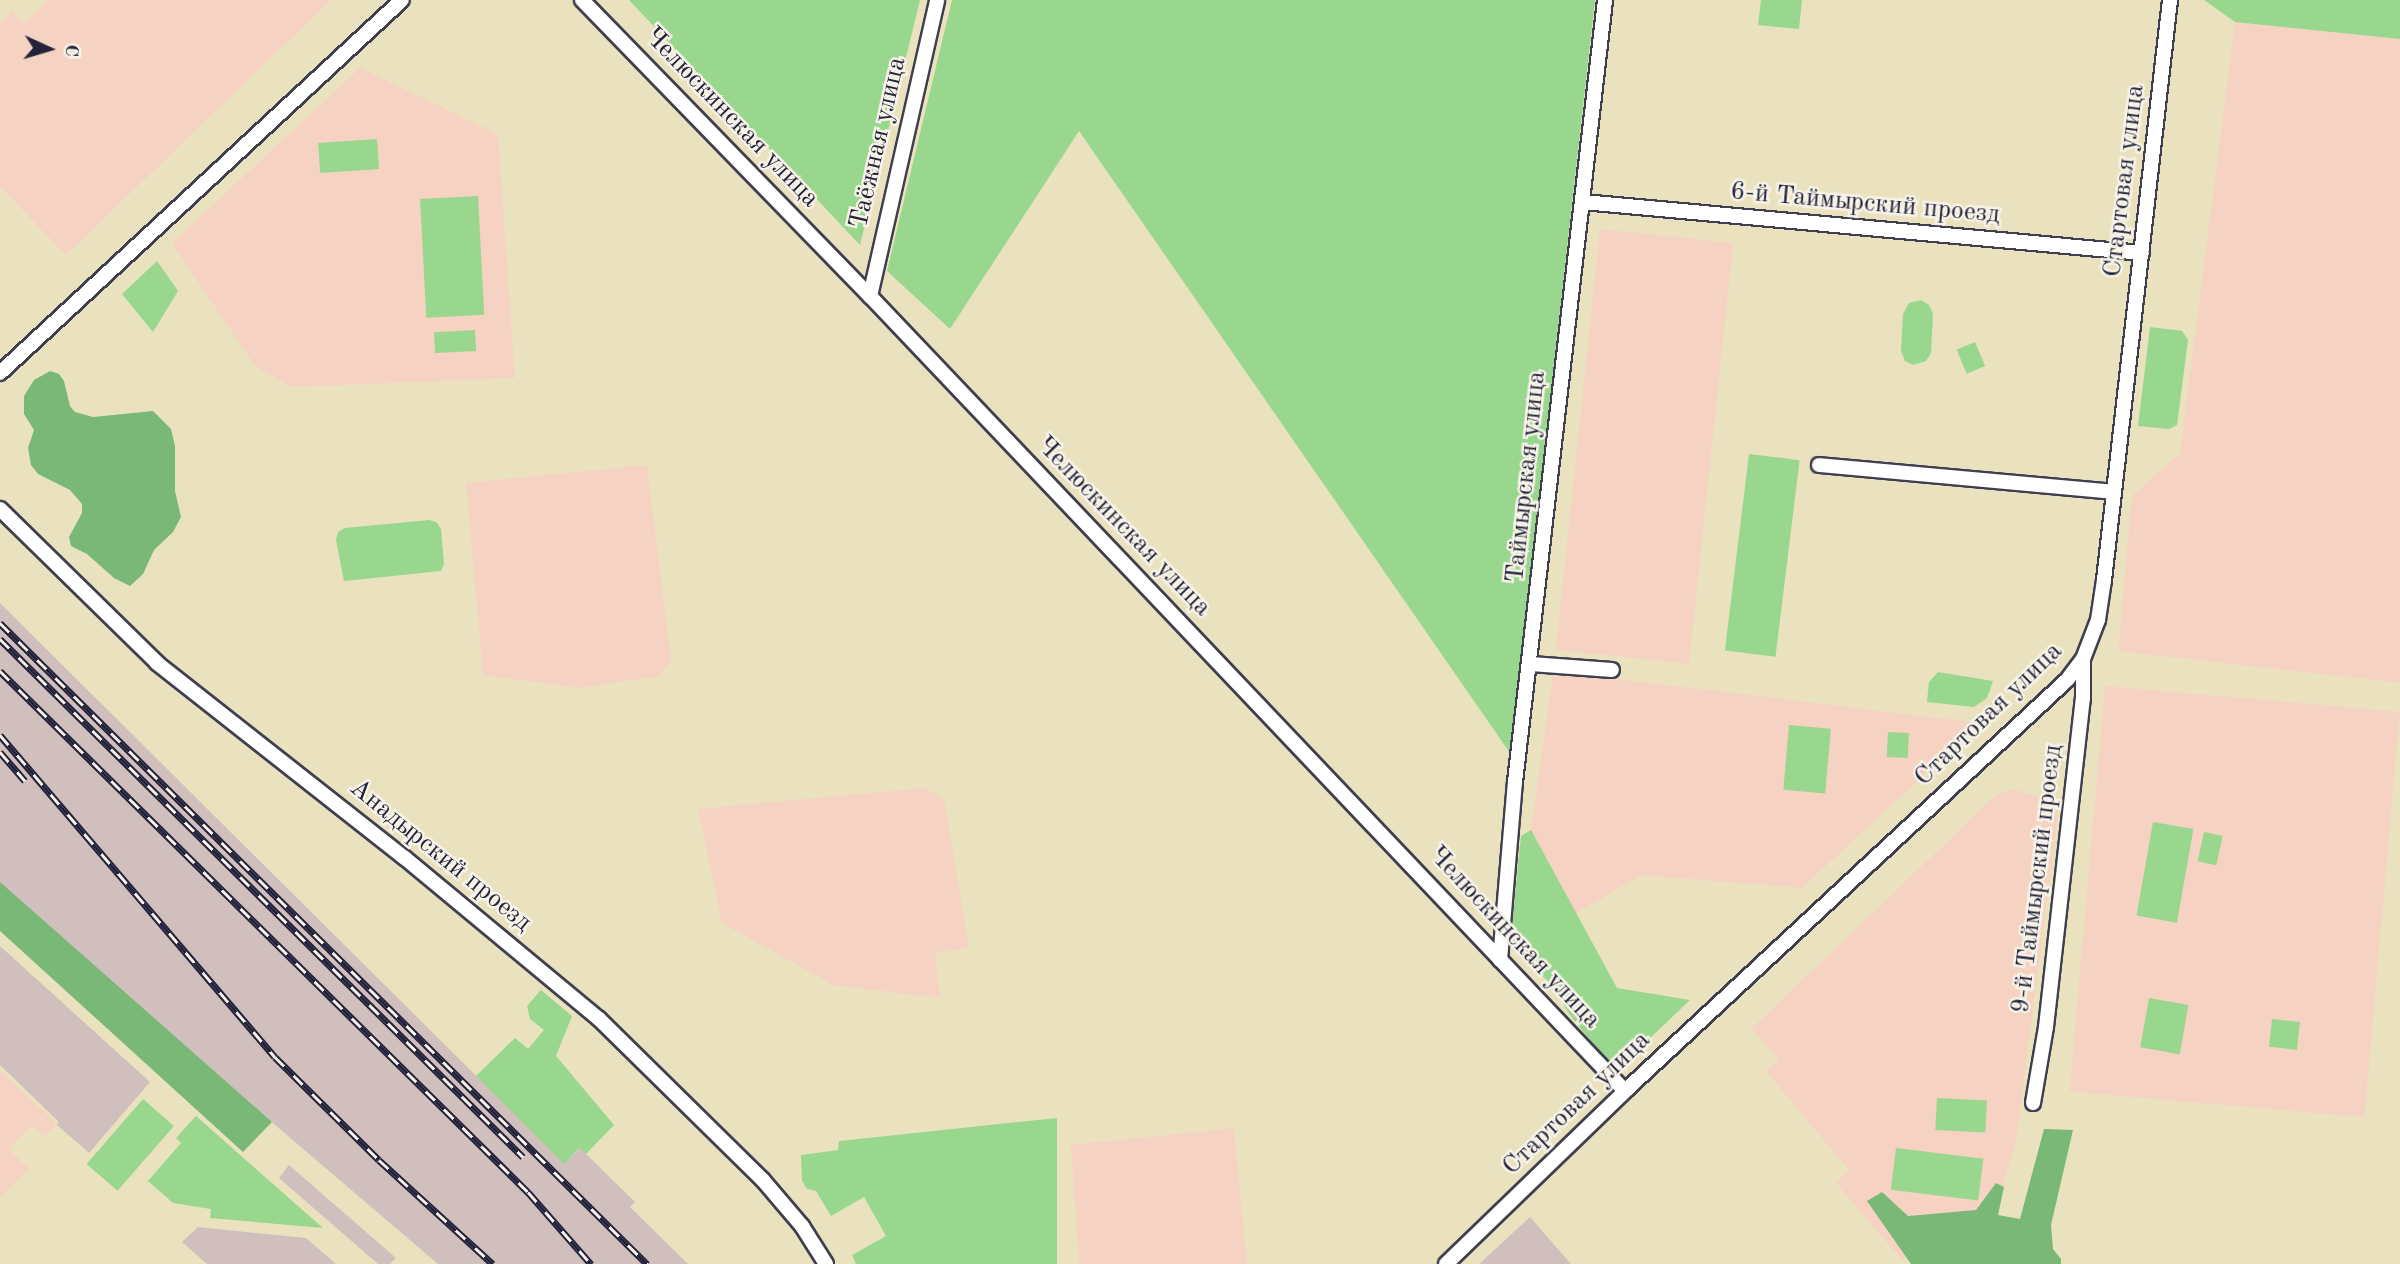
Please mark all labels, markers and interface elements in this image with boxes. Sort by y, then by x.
north arrow [14,14,84,84]
street label: Челюскинская улица [637,21,825,215]
text: С [61,44,80,57]
street label: Таёжная улица [844,54,914,232]
street label: Стартовая улица [2098,83,2152,279]
street label: 6-й Таймырский проезд [1729,177,2001,231]
street label: Таймырская улица [1500,370,1554,584]
street label: Челюскинская улица [1029,430,1217,624]
street label: Стартовая улица [1908,636,2070,794]
street label: 9-й Таймырский проезд [2006,743,2070,1015]
street label: Анадырский проезд [343,773,537,939]
street label: Челюскинская улица [1421,840,1607,1036]
street label: Стартовая улица [1496,1025,1658,1183]

